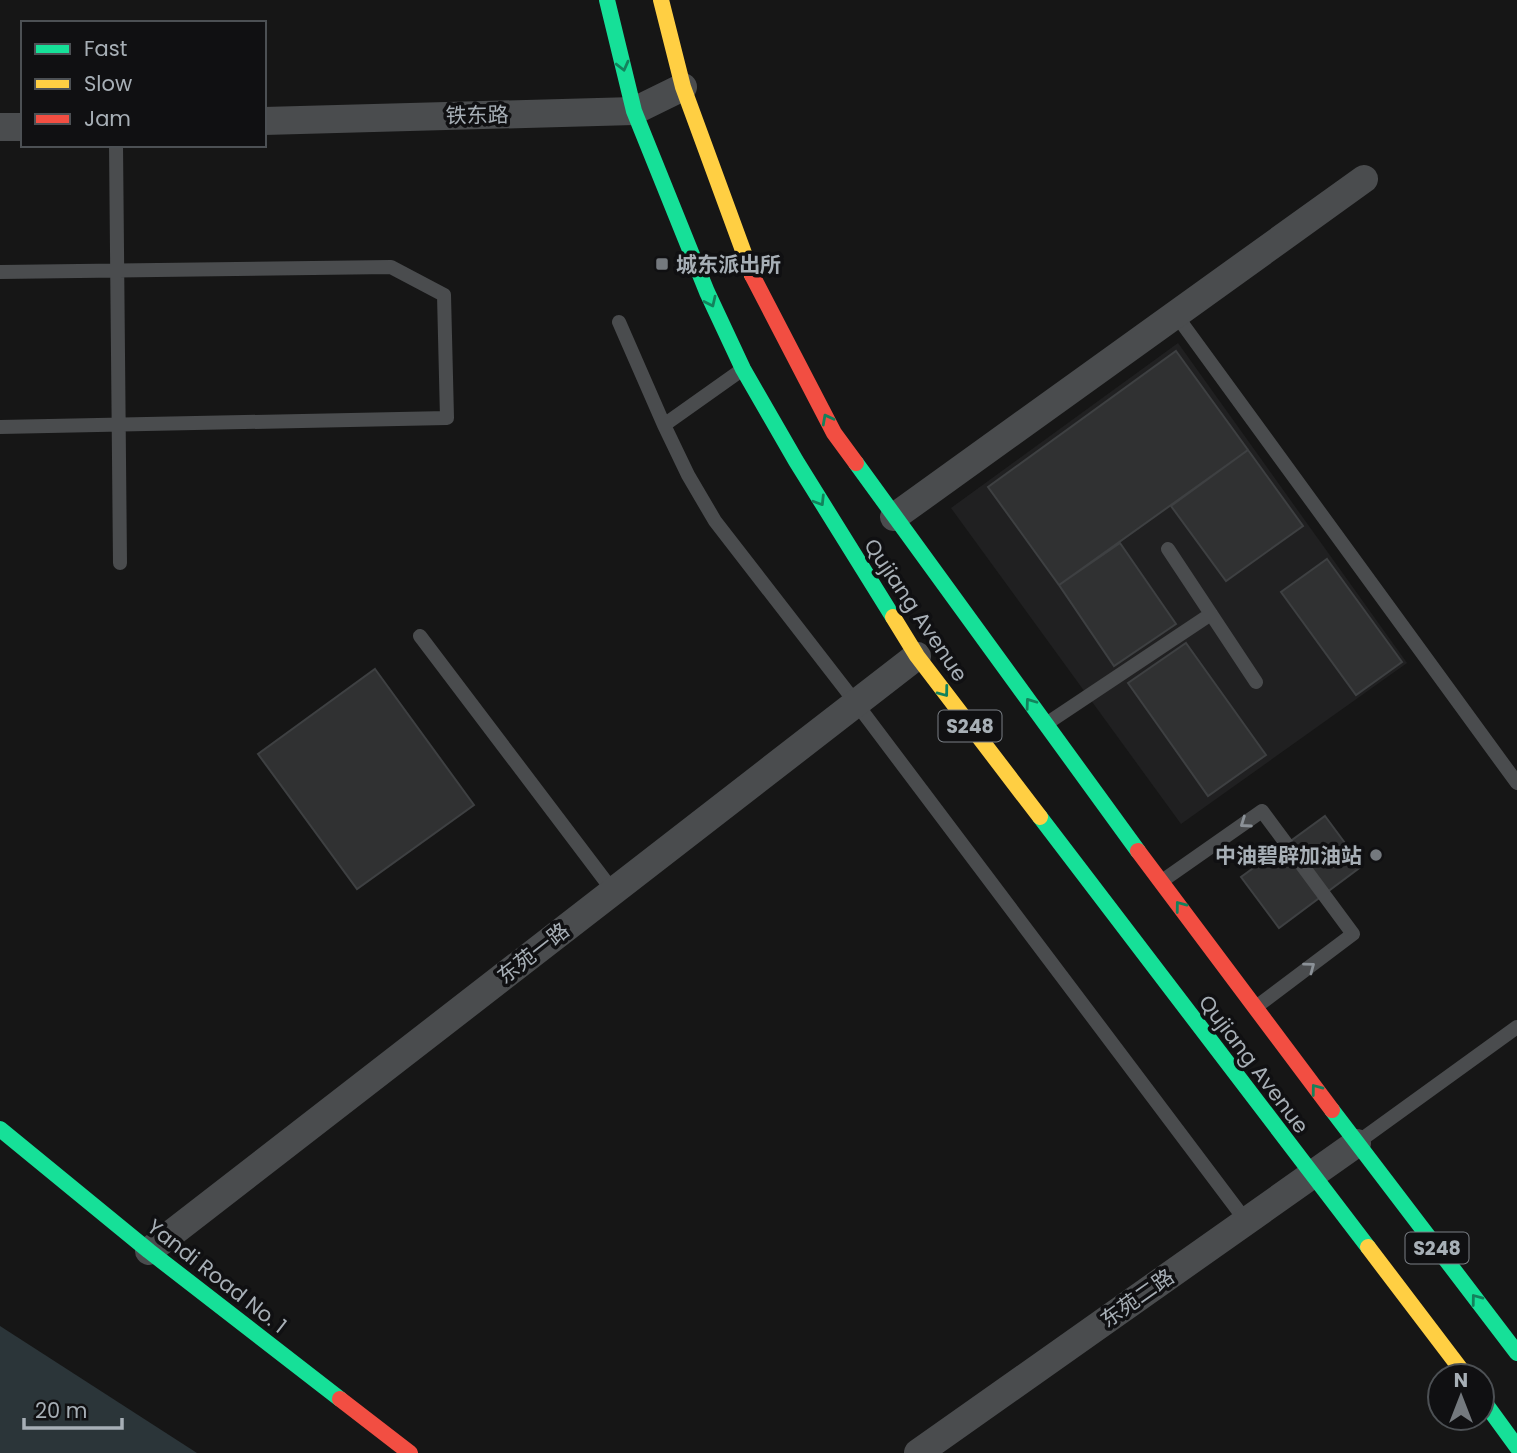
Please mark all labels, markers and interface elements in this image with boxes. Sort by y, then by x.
legend [21,21,266,147]
text: Fast [84,34,127,63]
one-way arrow [615,60,629,72]
text: Slow [84,69,132,98]
street label: 铁东路 [445,100,509,130]
text: Jam [84,104,131,133]
place label: 城东派出所 [676,250,781,279]
marker: 城东派出所 [654,256,670,272]
one-way arrow [703,295,717,307]
one-way arrow [822,413,835,426]
one-way arrow [812,494,825,507]
street label: Qujiang Avenue [857,533,975,687]
one-way arrow [936,684,949,697]
one-way arrow [1026,698,1038,711]
road number: S248 [939,710,1002,741]
one-way arrow [1240,815,1253,827]
place label: 中油碧辟加油站 [1215,841,1362,870]
marker: 中油碧辟加油站 [1368,847,1384,863]
one-way arrow [1175,901,1188,914]
street label: 东苑一路 [491,916,575,990]
one-way arrow [1302,962,1315,975]
street label: Qujiang Avenue [1192,989,1316,1139]
one-way arrow [1311,1084,1324,1096]
street label: Yandi Road No. 1 [141,1212,293,1340]
road number: S248 [1406,1232,1468,1264]
street label: 东苑二路 [1094,1262,1180,1334]
one-way arrow [1471,1294,1484,1306]
north arrow [1426,1362,1496,1432]
text: N [1454,1367,1468,1394]
scale bar [24,1386,122,1430]
text: 20 m [35,1396,88,1425]

